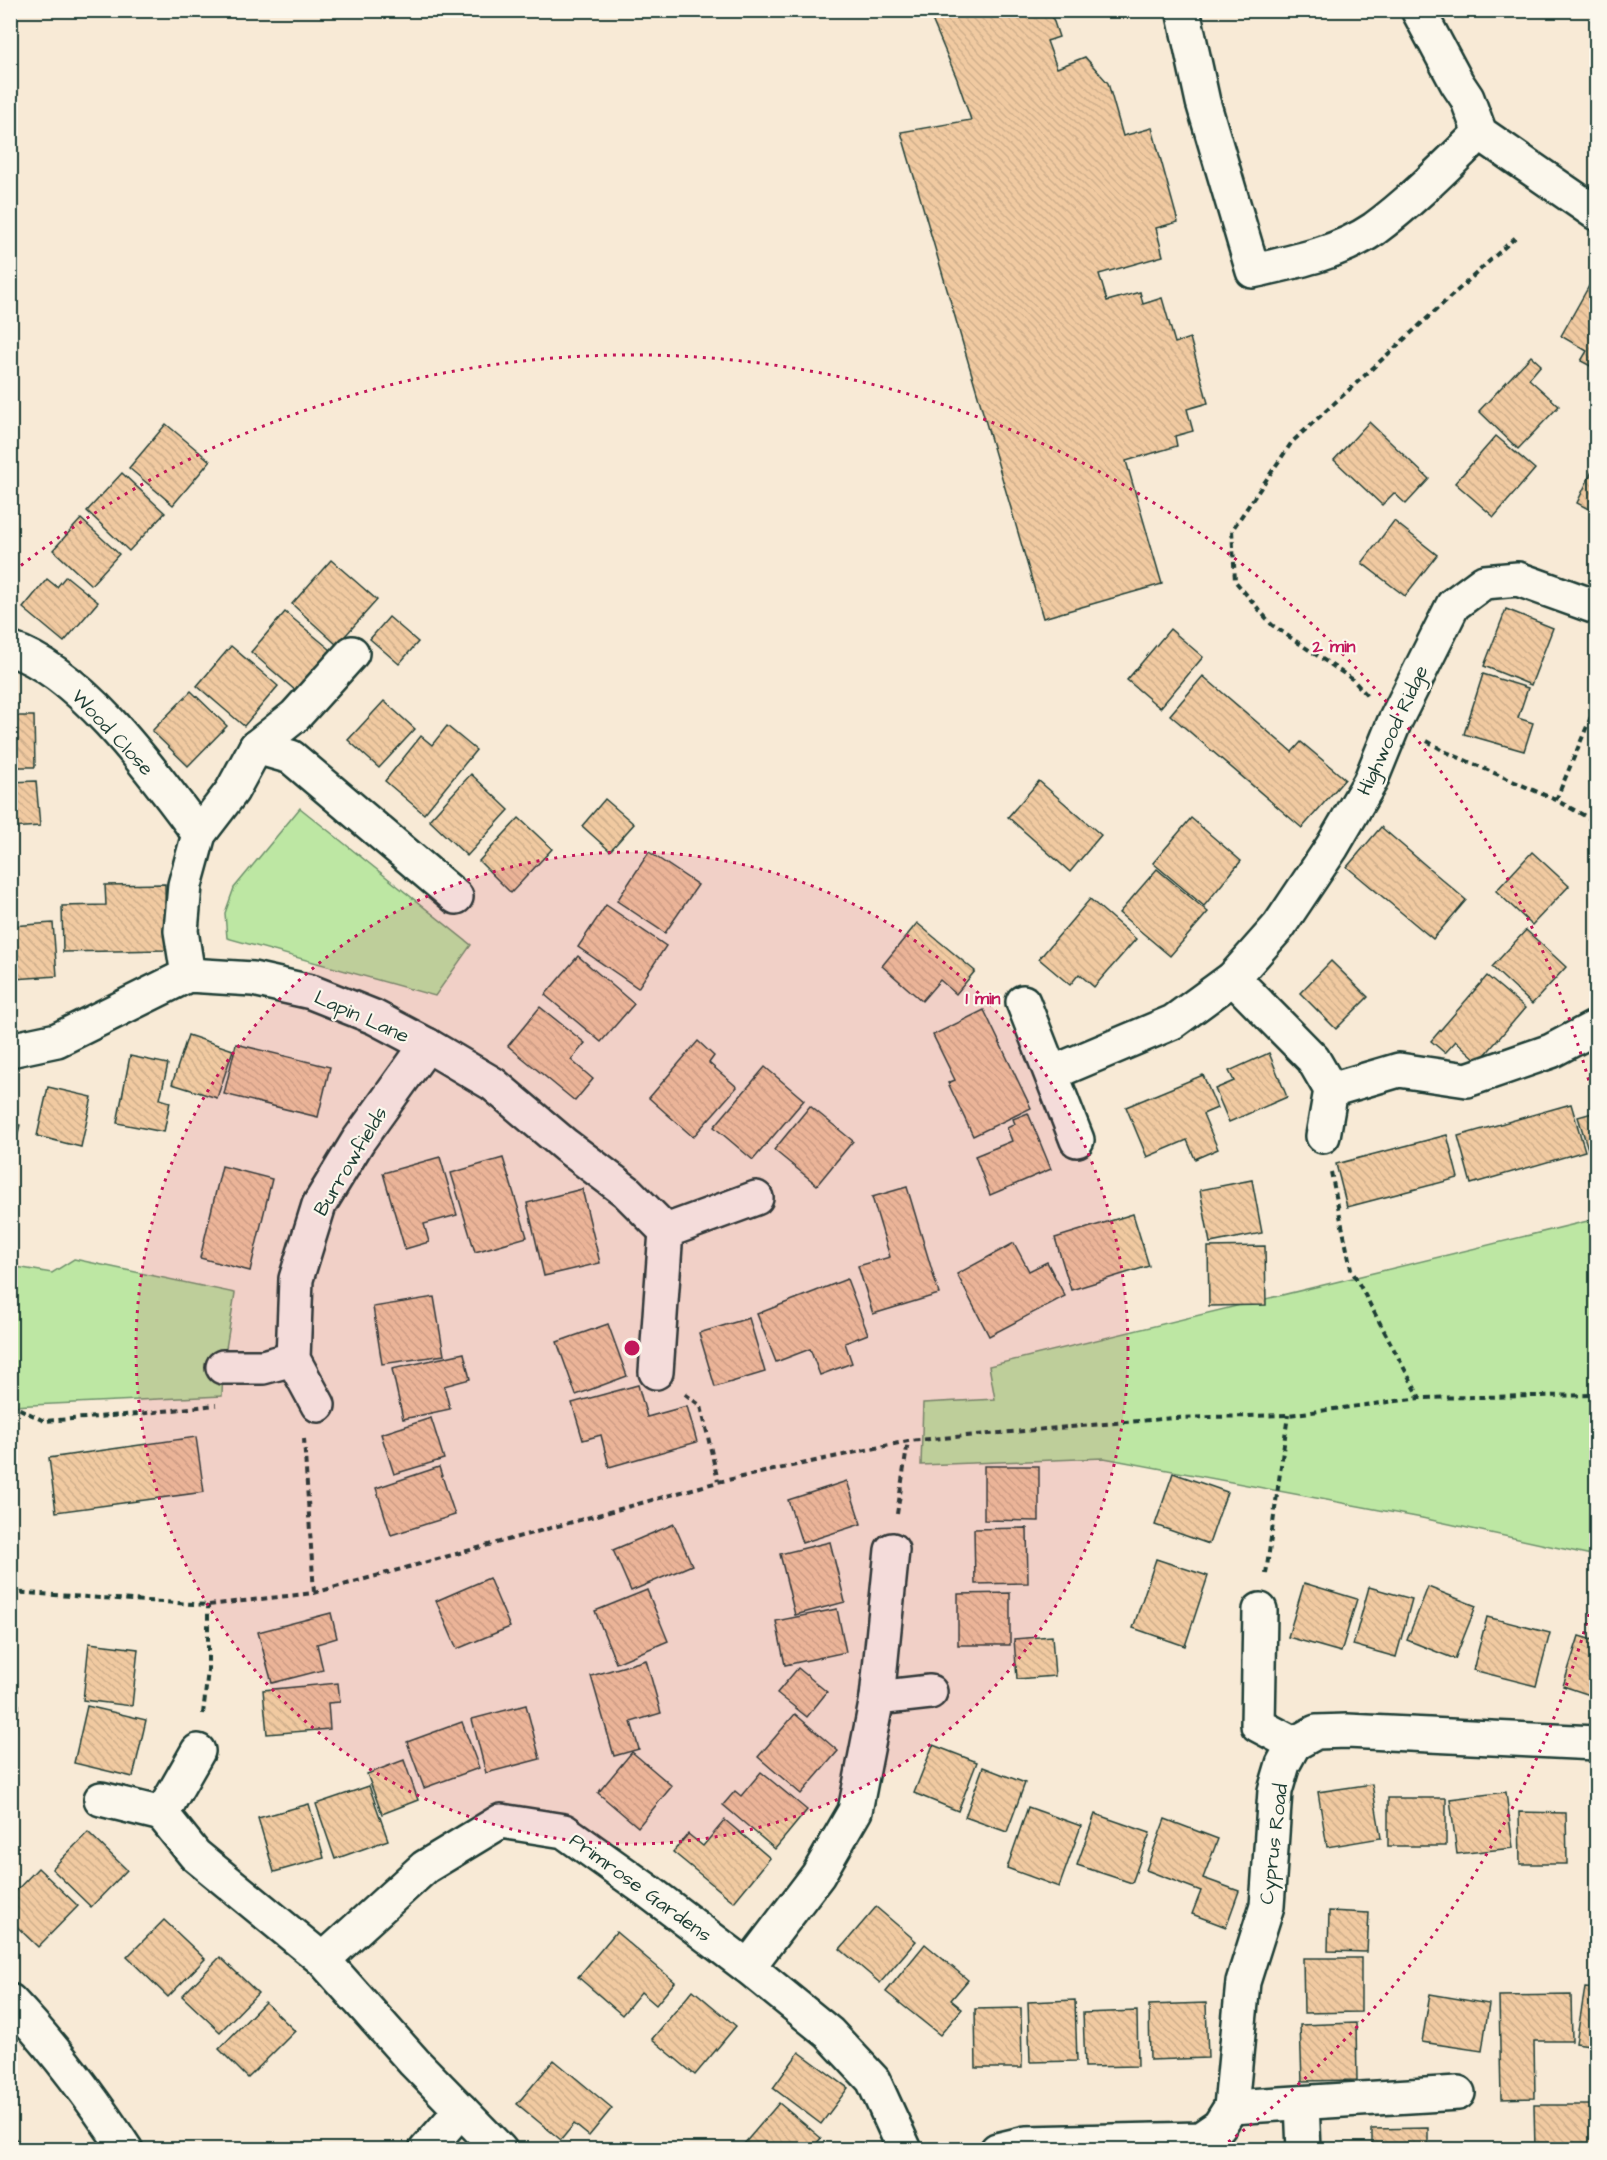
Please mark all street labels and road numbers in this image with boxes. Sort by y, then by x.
street label: Highwood Ridge [1350,660,1436,801]
street label: Wood Close [65,683,160,782]
street label: Lapin Lane [310,984,414,1050]
street label: Burrowfields [307,1102,395,1221]
street label: Cyprus Road [1253,1782,1296,1906]
street label: Primrose Gardens [564,1827,717,1949]

